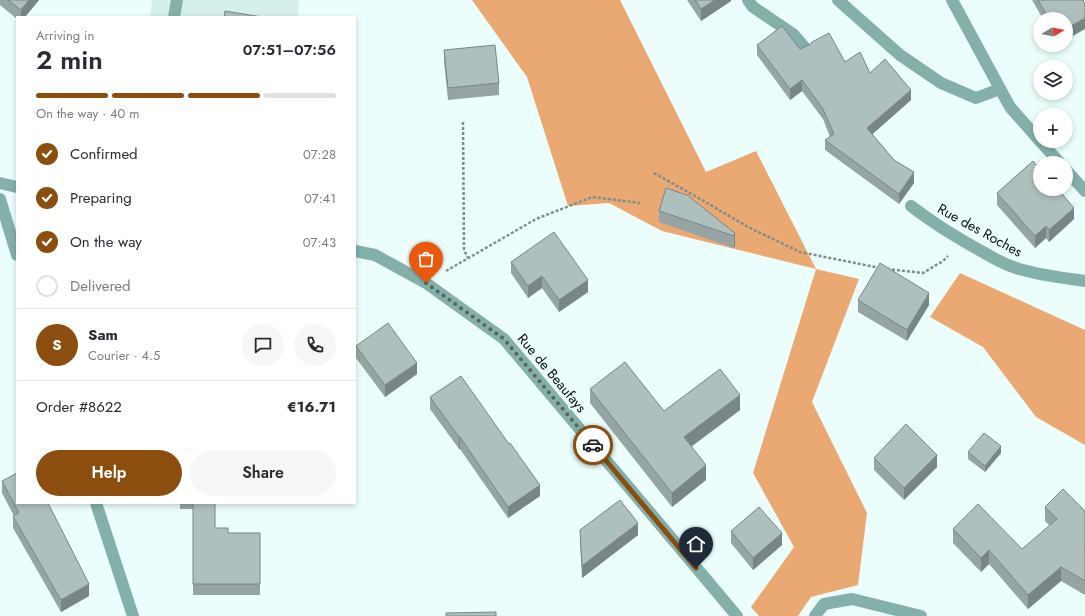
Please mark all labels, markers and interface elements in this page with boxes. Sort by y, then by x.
north arrow [1033,12,1073,52]
map controls [1033,12,1073,196]
text: Arriving in [36,26,94,45]
text: 07:51–07:56 [243,39,336,61]
text: 2 min [36,41,103,79]
button: layers [1033,60,1073,100]
text: On the way · 40 m [36,104,139,123]
button: + [1033,108,1073,148]
icon: check [36,143,58,165]
text: Confirmed [70,143,138,165]
text: 07:28 [303,145,336,164]
button: − [1033,156,1073,196]
icon: check [36,187,58,209]
text: Preparing [70,187,132,209]
text: 07:41 [304,189,336,208]
street label: Rue des Roches [934,198,1026,262]
icon: check [36,231,58,253]
text: On the way [70,231,142,253]
text: 07:43 [303,233,336,252]
pin [409,242,443,283]
icon: bag [415,248,437,270]
text: Delivered [70,275,131,297]
text: Sam [88,324,118,346]
button: chat [242,324,284,366]
button: phone [294,324,336,366]
street label: Rue de Beaufays [513,329,591,417]
text: S [52,334,62,356]
text: Courier · 4.5 [88,346,160,365]
text: Order #8622 [36,396,122,418]
text: €16.71 [287,396,336,418]
courier [573,425,613,465]
icon: car [582,434,604,456]
button: Help [36,450,182,496]
button: Share [190,450,336,496]
pin [679,527,713,568]
icon: home [685,533,707,555]

